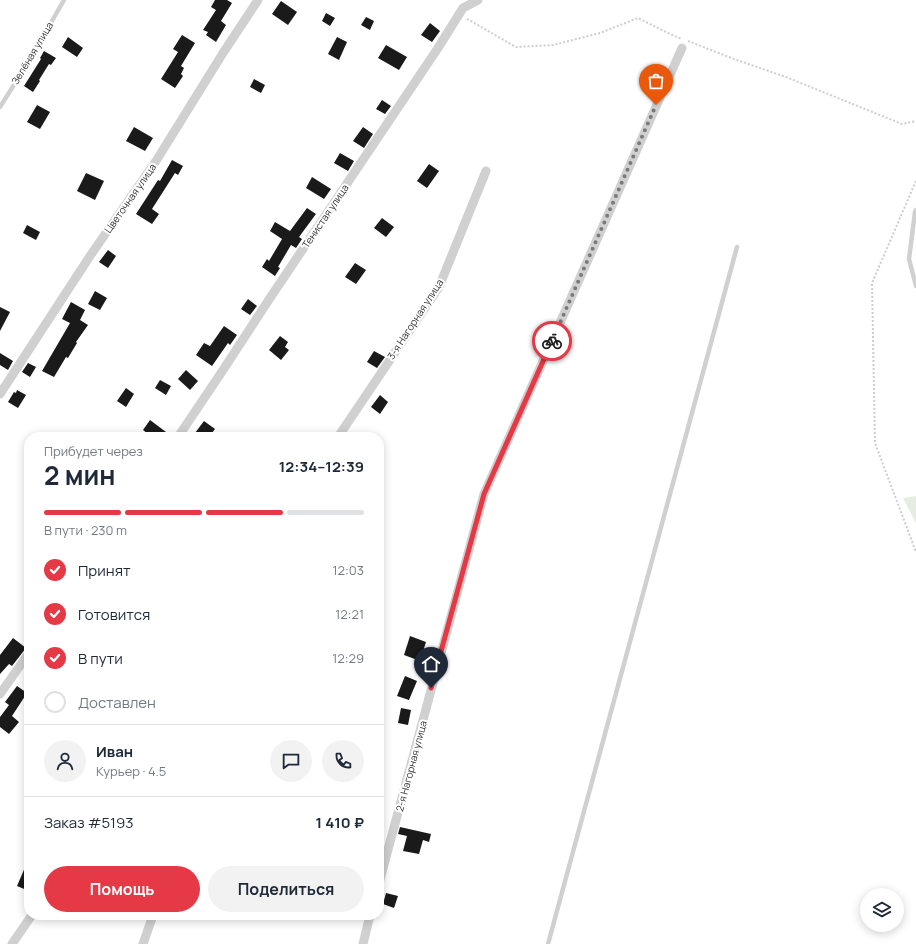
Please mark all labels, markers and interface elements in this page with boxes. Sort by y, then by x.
street label: Зелёная улица [8,19,56,87]
pin [639,64,673,105]
icon: bag [645,70,667,92]
street label: Цветочная улица [101,160,159,236]
street label: Тенистая улица [298,181,352,251]
street label: 3-я Нагорная улица [384,276,446,362]
courier [532,321,572,361]
icon: bike [541,330,563,352]
text: Прибудет через [44,442,143,460]
text: 12:34–12:39 [279,456,364,477]
text: 2 мин [44,457,116,493]
text: В пути · 230 m [44,521,127,539]
icon: check [44,559,66,581]
text: Принят [78,560,131,581]
text: 12:03 [333,561,364,579]
icon: check [44,603,66,625]
text: Готовится [78,604,150,625]
text: 12:21 [335,605,364,623]
icon: check [44,647,66,669]
pin [414,647,448,688]
text: В пути [78,648,123,669]
text: 12:29 [332,649,364,667]
icon: home [420,653,442,675]
text: Доставлен [78,692,156,713]
street label: 2-я Нагорная улица [392,719,430,813]
button: person [44,740,86,782]
button: chat [270,740,312,782]
button: phone [322,740,364,782]
text: Иван [96,741,133,762]
text: Курьер · 4.5 [96,762,166,780]
text: Заказ #5193 [44,812,134,833]
text: 1 410 ₽ [316,812,364,833]
button: Помощь [44,866,200,912]
button: Поделиться [208,866,364,912]
map controls [860,888,904,932]
button: layers [860,888,904,932]

